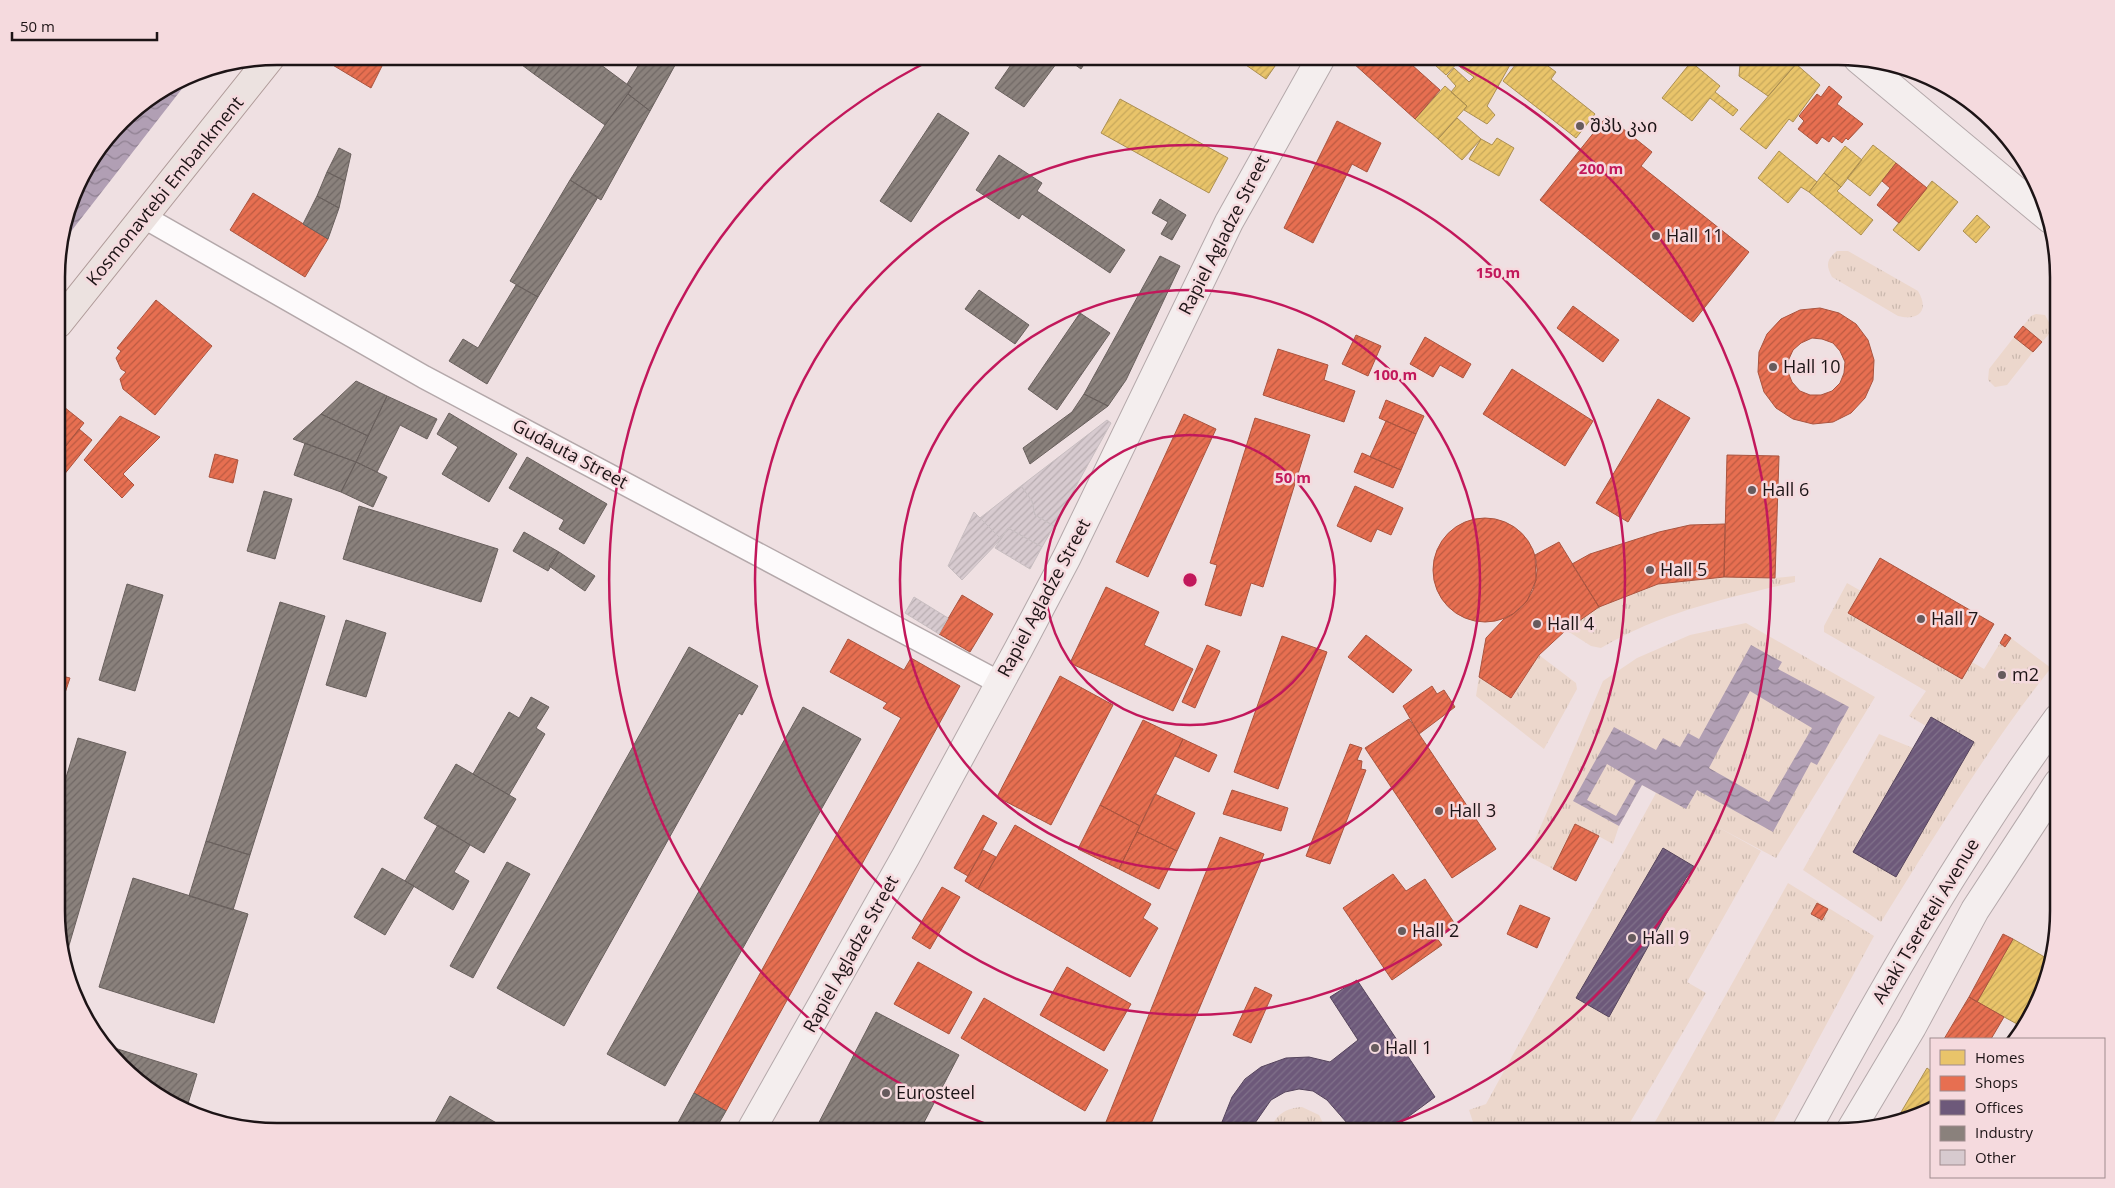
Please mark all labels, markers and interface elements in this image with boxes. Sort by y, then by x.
scale bar [12,10,158,42]
text: 50 m [20,16,55,36]
street label: Kosmonavtebi Embankment [80,91,248,290]
place label: შპს კაი [1590,113,1657,137]
marker: შპს კაი [1574,120,1586,132]
street label: Rapiel Agladze Street [1172,151,1274,318]
text: 200 m [1579,158,1623,178]
place label: Hall 11 [1666,223,1724,247]
marker: Hall 11 [1650,230,1662,242]
text: 150 m [1476,262,1520,282]
place label: Hall 10 [1783,354,1841,378]
marker: Hall 10 [1767,361,1779,373]
text: 100 m [1373,364,1417,384]
street label: Gudauta Street [509,413,632,494]
text: 50 m [1275,467,1311,487]
place label: Hall 6 [1762,477,1809,501]
marker: Hall 6 [1746,484,1758,496]
street label: Rapiel Agladze Street [991,514,1095,681]
place label: Hall 5 [1660,557,1707,581]
marker: Hall 5 [1644,564,1656,576]
centre of rings [1181,571,1199,589]
place label: Hall 7 [1931,606,1978,630]
place label: Hall 4 [1547,611,1594,635]
marker: Hall 7 [1915,613,1927,625]
marker: Hall 4 [1531,618,1543,630]
place label: m2 [2012,662,2039,686]
marker: m2 [1996,669,2008,681]
place label: Hall 3 [1449,798,1496,822]
marker: Hall 3 [1433,805,1445,817]
street label: Akaki Tsereteli Avenue [1866,833,1984,1007]
street label: Rapiel Agladze Street [797,871,903,1036]
place label: Hall 2 [1412,918,1459,942]
marker: Hall 2 [1396,925,1408,937]
place label: Hall 9 [1642,925,1689,949]
marker: Hall 9 [1626,932,1638,944]
place label: Hall 1 [1385,1035,1432,1059]
legend [1930,1038,2105,1178]
marker: Hall 1 [1369,1042,1381,1054]
text: Homes [1975,1047,2025,1067]
text: Shops [1975,1072,2018,1092]
place label: Eurosteel [896,1080,975,1104]
marker: Eurosteel [880,1087,892,1099]
text: Offices [1975,1097,2023,1117]
text: Industry [1975,1122,2033,1142]
text: Other [1975,1147,2016,1167]

